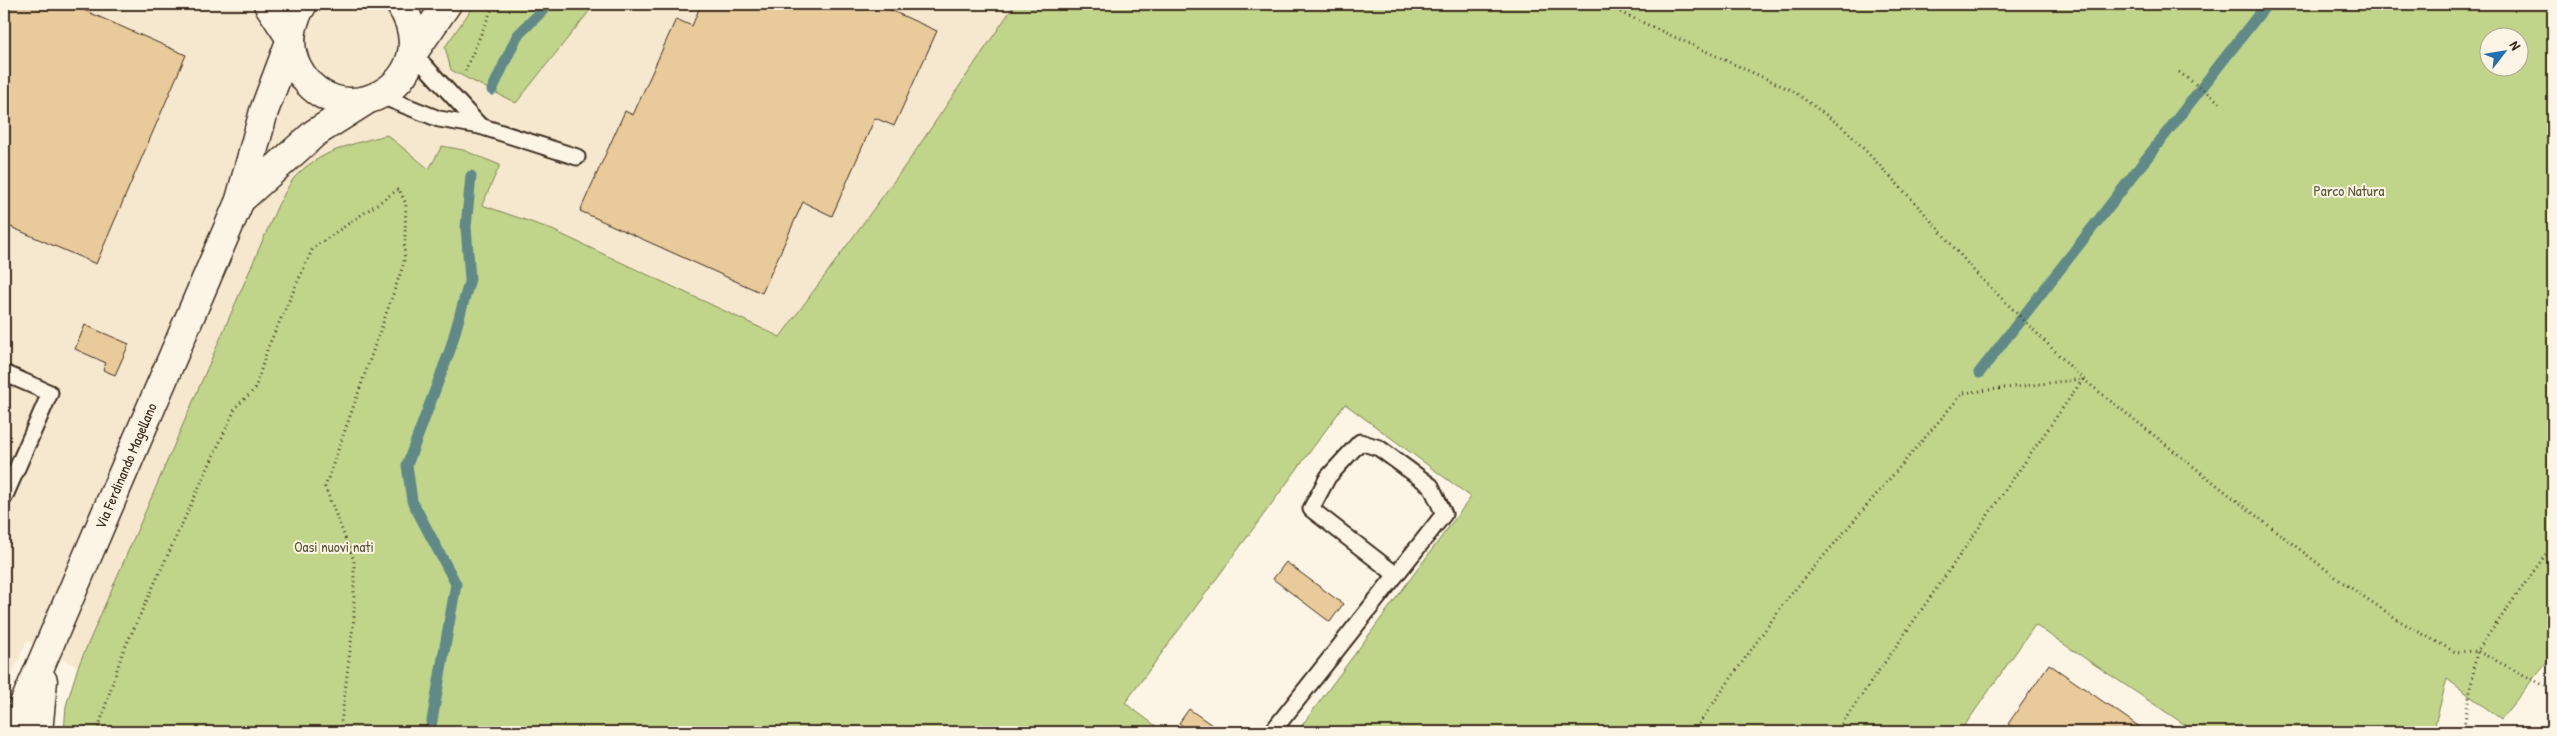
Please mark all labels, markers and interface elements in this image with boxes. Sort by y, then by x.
north arrow [2480,28,2530,78]
text: N [2506,37,2526,54]
park label: Parco Natura [2314,180,2385,201]
street label: Via Ferdinando Magellano [89,400,162,532]
park label: Oasi nuovi nati [294,536,374,557]

